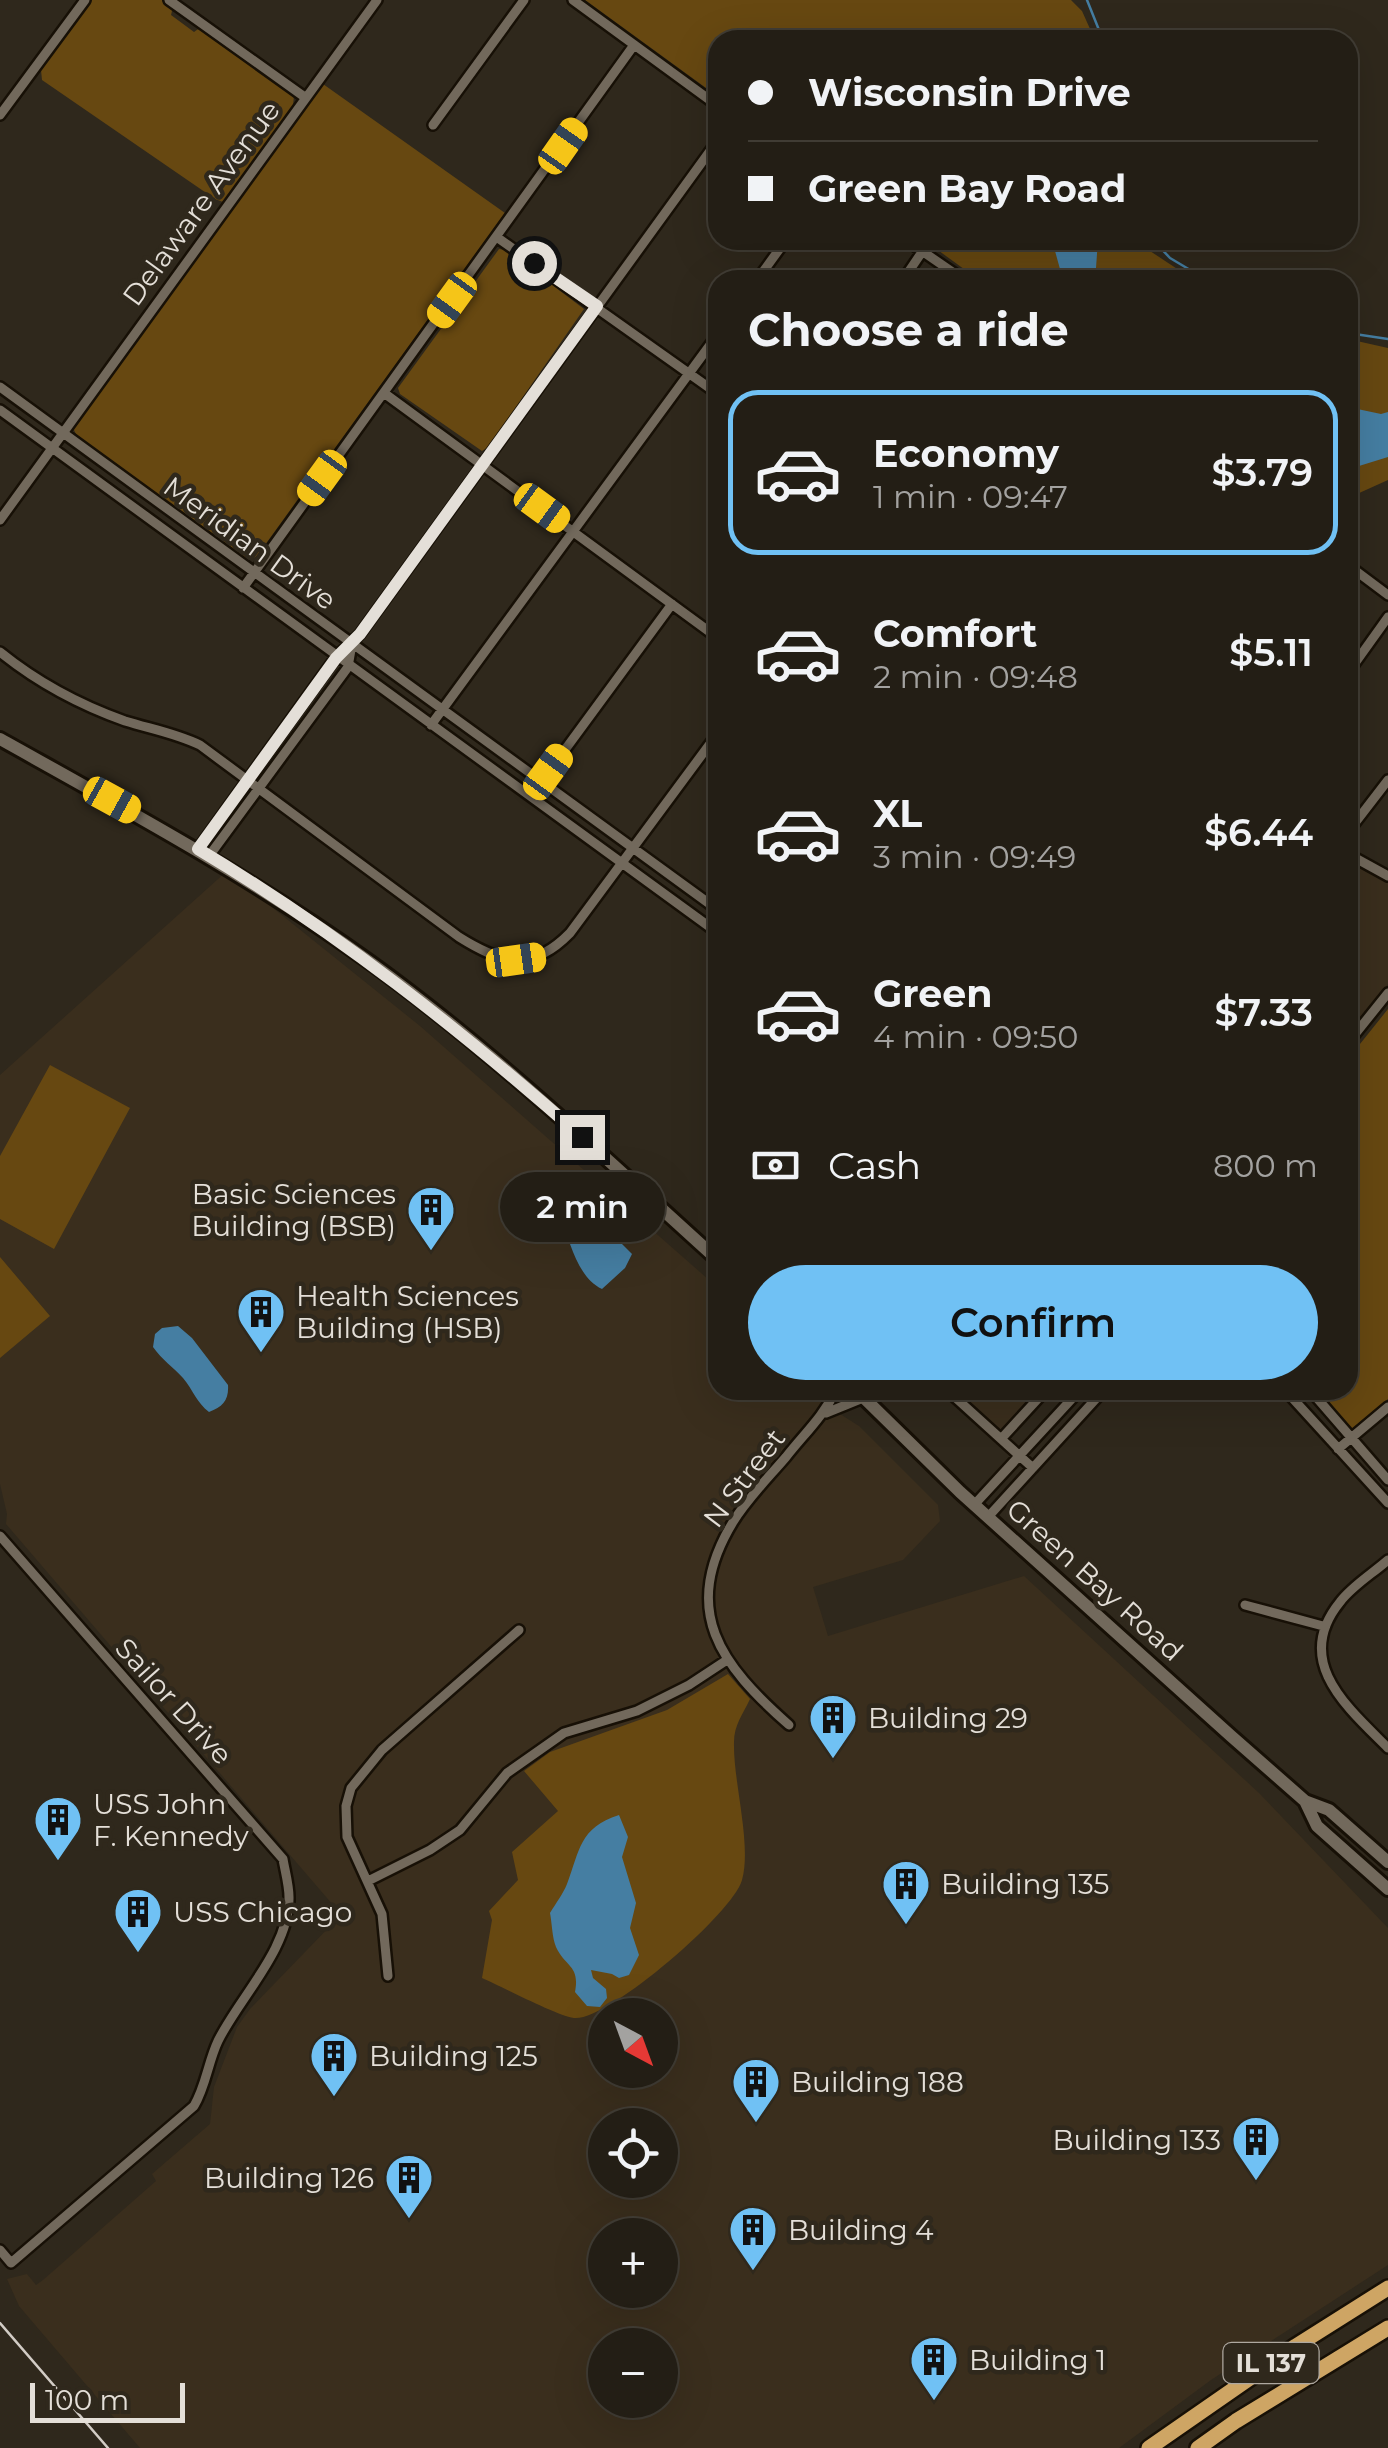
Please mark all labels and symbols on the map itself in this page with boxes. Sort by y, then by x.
street label: Delaware Avenue [115,94,287,312]
car [534,113,592,179]
route start [512,241,557,286]
car [422,267,482,333]
car [292,445,352,511]
street label: Meridian Drive [157,469,343,617]
car [509,478,575,538]
car [518,739,578,805]
car [78,772,146,828]
car [484,941,548,979]
route end [560,1115,605,1160]
callout: 2 min [500,1172,664,1242]
place label: Basic Sciences Building (BSB) [191,1177,396,1243]
building icon: Basic Sciences Building (BSB) [405,1184,457,1252]
place label: Health Sciences Building (HSB) [296,1279,519,1345]
building icon: Health Sciences Building (HSB) [235,1286,287,1354]
street label: N Street [696,1422,792,1534]
street label: Green Bay Road [1000,1492,1190,1668]
street label: Sailor Drive [108,1631,240,1771]
building icon: Building 29 [807,1692,859,1760]
place label: Building 29 [868,1701,1028,1735]
place label: USS John F. Kennedy [93,1787,249,1853]
building icon: USS John F. Kennedy [32,1794,84,1862]
building icon: Building 135 [880,1858,932,1926]
place label: Building 135 [941,1867,1109,1901]
building icon: USS Chicago [112,1886,164,1954]
place label: USS Chicago [173,1895,352,1929]
north arrow [588,1998,678,2088]
building icon: Building 125 [308,2030,360,2098]
place label: Building 125 [369,2039,538,2073]
building icon: Building 188 [730,2056,782,2124]
place label: Building 188 [791,2065,964,2099]
building icon: Building 133 [1230,2114,1282,2182]
place label: Building 133 [1052,2123,1221,2157]
building icon: Building 126 [383,2152,435,2220]
place label: Building 126 [204,2161,374,2195]
building icon: Building 4 [727,2204,779,2272]
place label: Building 4 [788,2213,934,2247]
building icon: Building 1 [908,2334,960,2402]
place label: Building 1 [969,2343,1106,2377]
road number: IL 137 [1224,2343,1318,2383]
scale bar [30,2378,185,2422]

